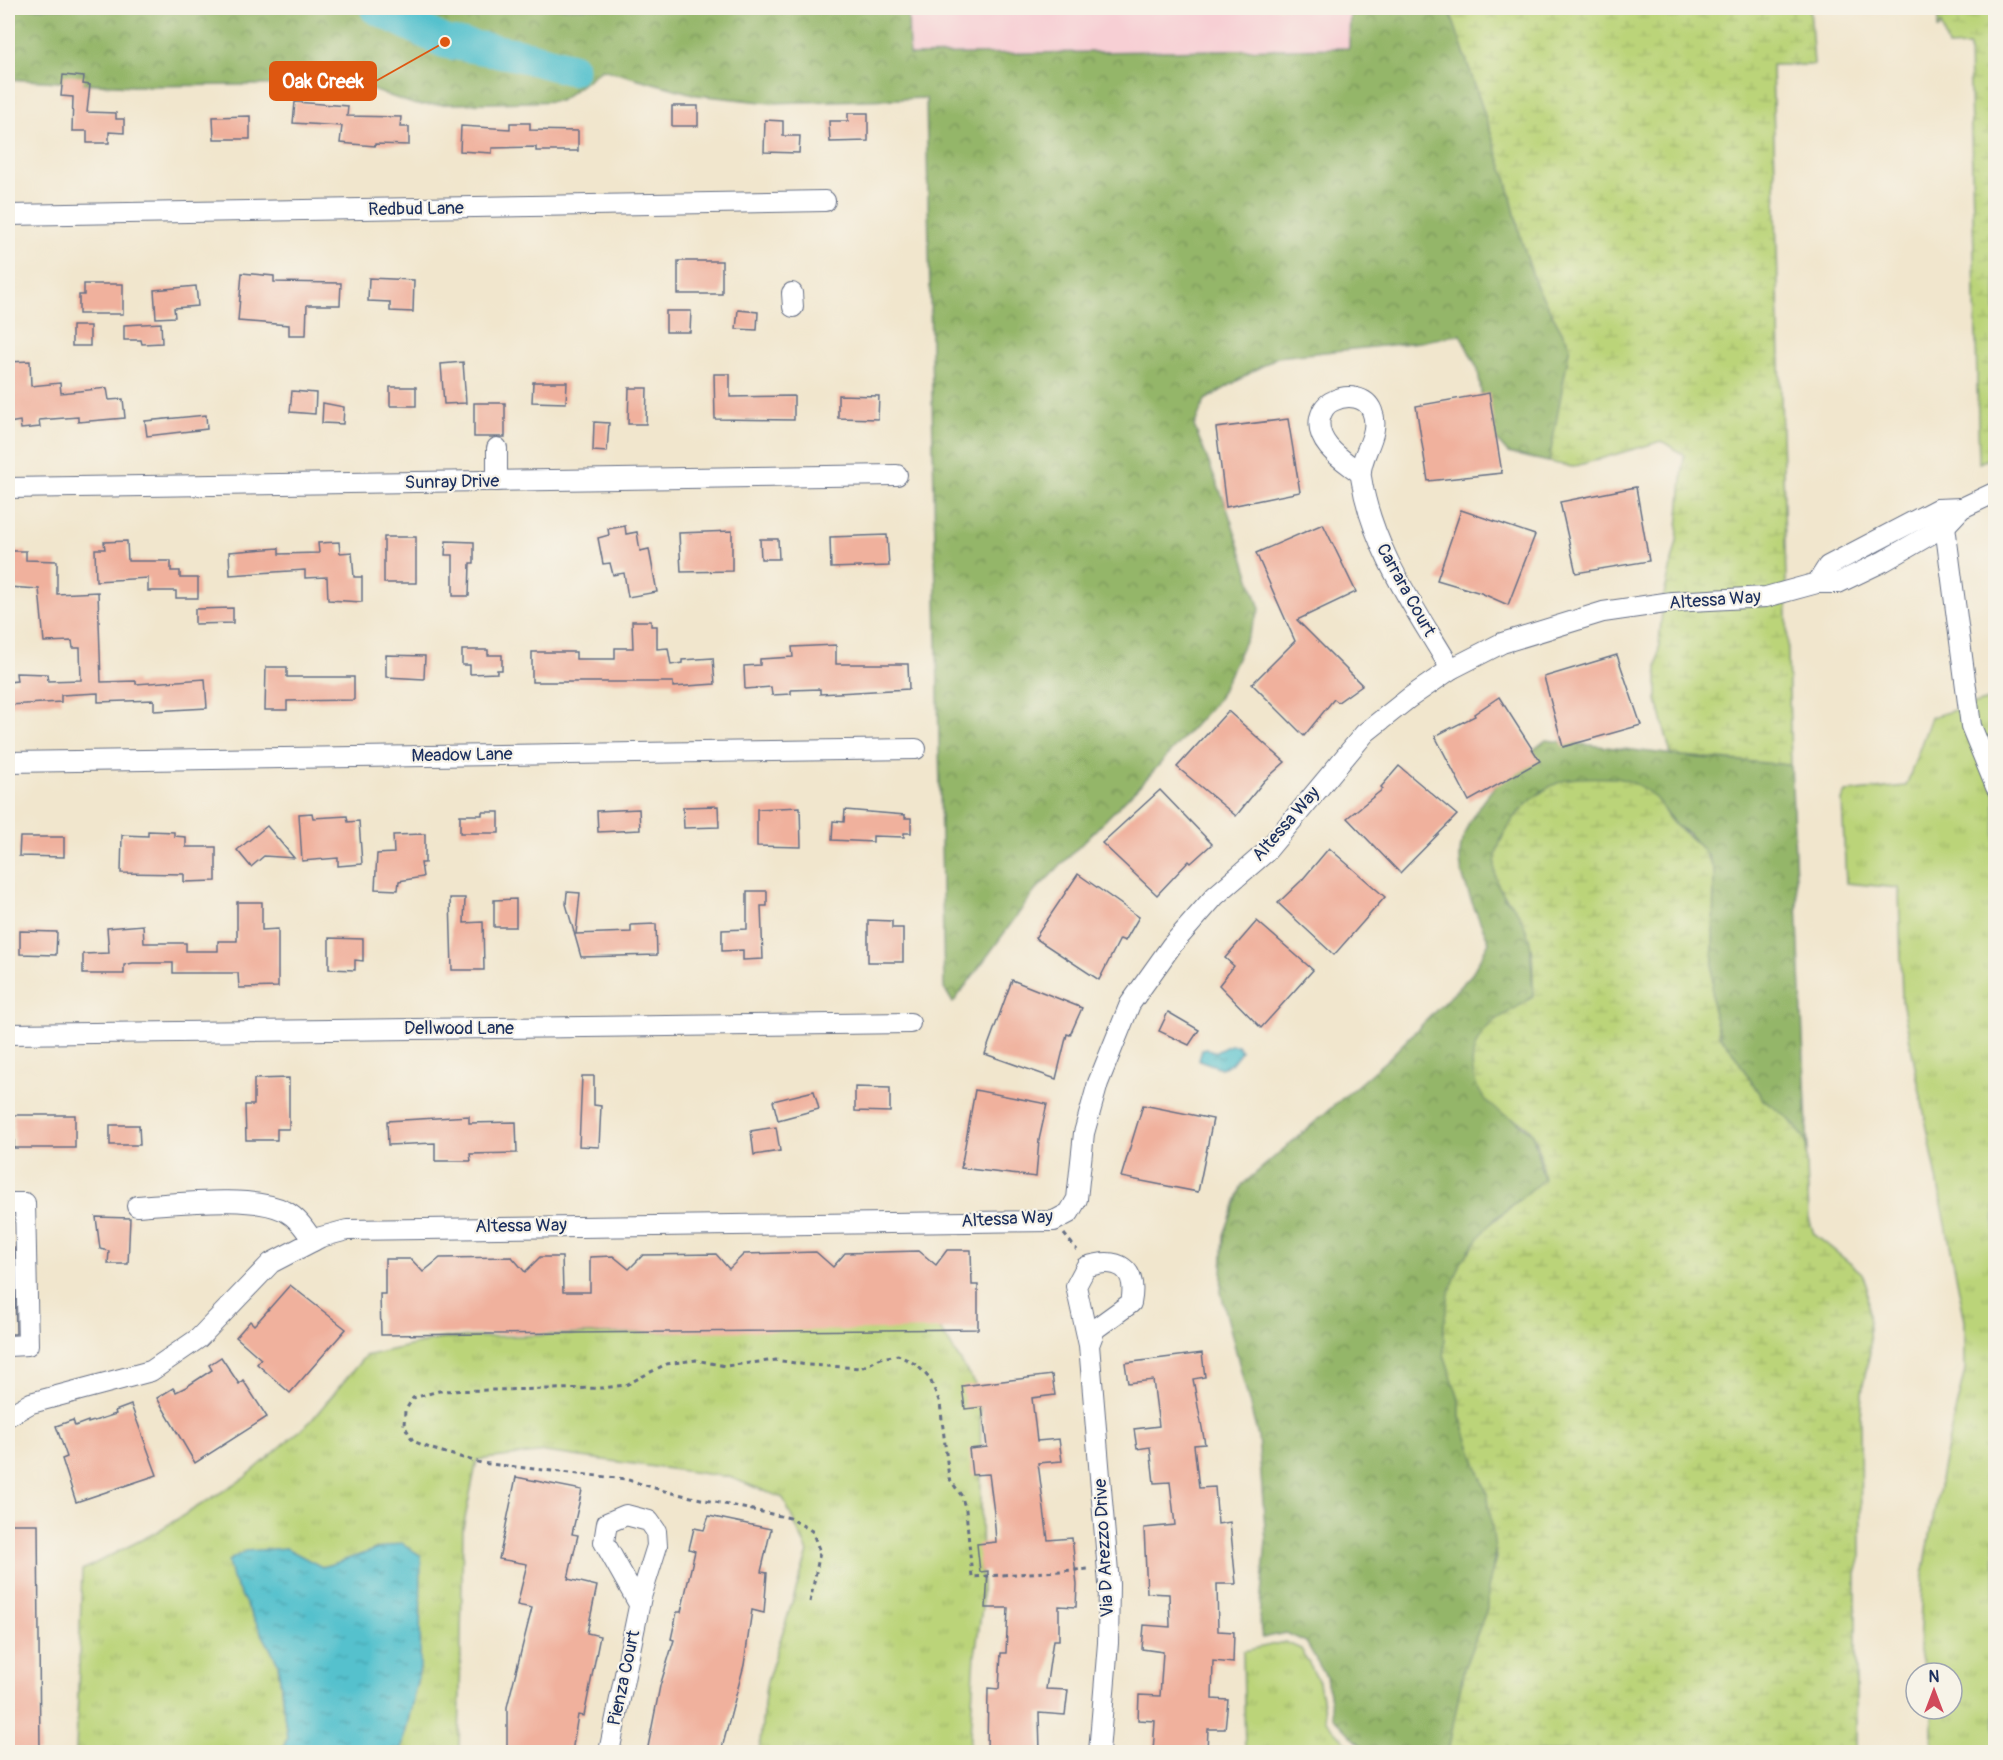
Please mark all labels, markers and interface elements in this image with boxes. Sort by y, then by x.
callout: Oak Creek [270,62,376,100]
text: Oak Creek [282,69,365,94]
street label: Redbud Lane [368,197,464,221]
street label: Sunray Drive [405,470,500,494]
street label: Carrara Court [1371,539,1441,641]
street label: Altessa Way [1668,585,1762,615]
street label: Meadow Lane [411,743,513,767]
street label: Altessa Way [1247,782,1325,866]
street label: Dellwood Lane [404,1017,514,1040]
street label: Altessa Way [961,1205,1054,1233]
street label: Altessa Way [475,1214,567,1238]
street label: Via D Arezzo Drive [1089,1478,1119,1618]
street label: Pienza Court [603,1627,645,1728]
north arrow [1904,1661,1964,1721]
text: N [1929,1667,1940,1687]

